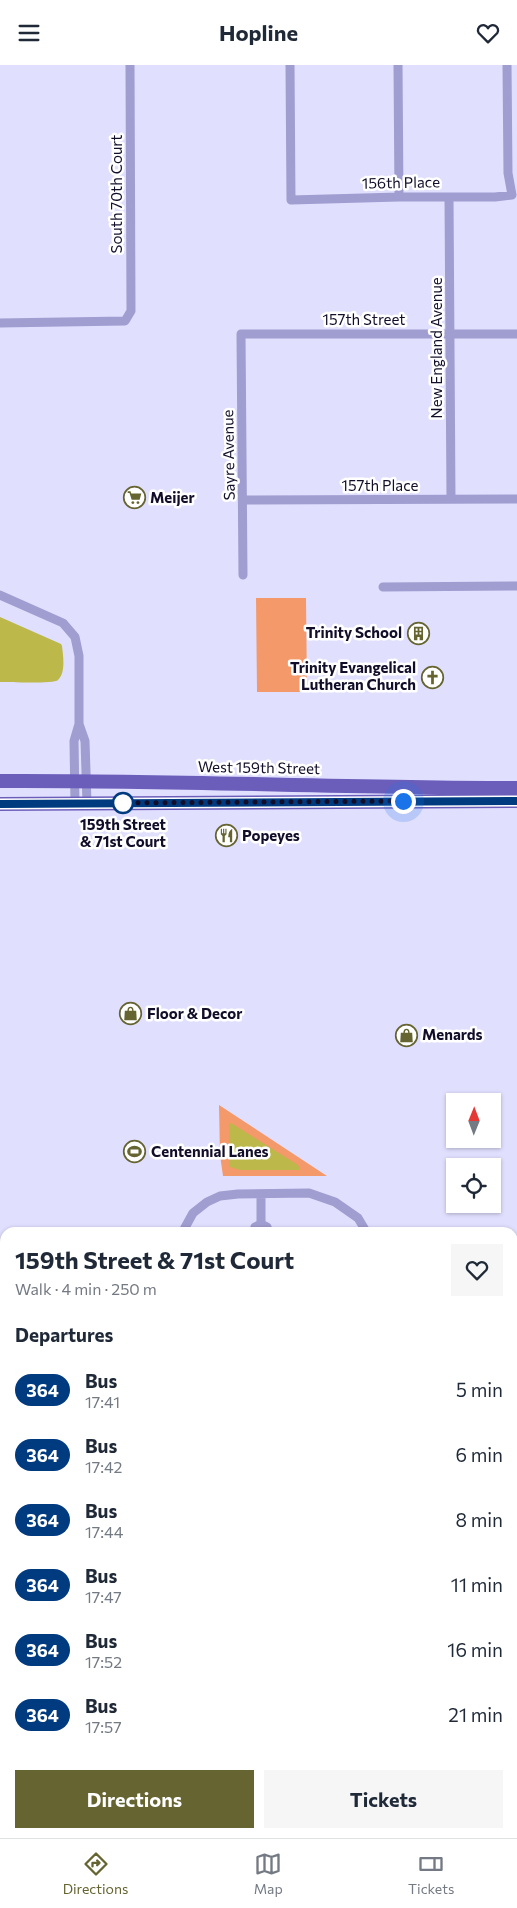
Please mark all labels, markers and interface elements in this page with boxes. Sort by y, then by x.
icon: menu [15,19,43,47]
text: Hopline [219,19,298,46]
icon: heart [474,19,502,47]
street label: South 70th Court [107,135,125,253]
street label: 156th Place [362,172,440,192]
street label: New England Avenue [427,277,445,419]
street label: 157th Street [323,310,405,328]
street label: Sayre Avenue [218,409,238,501]
street label: 157th Place [342,476,419,494]
supermarket icon: Meijer [122,486,146,510]
place label: Meijer [150,488,195,506]
building icon: Trinity School [406,621,430,645]
place label: Trinity School [306,623,402,641]
place label: Trinity Evangelical Lutheran Church [290,658,416,693]
church icon: Trinity Evangelical Lutheran Church [420,665,444,689]
street label: West 159th Street [198,757,320,777]
your location [391,789,416,814]
marker: 159th Street & 71st Court [112,792,134,814]
place label: 159th Street & 71st Court [80,815,166,850]
restaurant icon: Popeyes [214,824,238,848]
place label: Popeyes [242,826,300,844]
shop icon: Floor & Decor [119,1002,143,1026]
place label: Floor & Decor [147,1004,242,1022]
shop icon: Menards [394,1023,418,1047]
place label: Menards [422,1025,483,1043]
north arrow [446,1093,501,1147]
map controls [446,1093,501,1213]
sports icon: Centennial Lanes [123,1140,147,1164]
place label: Centennial Lanes [151,1142,269,1160]
button: locate [446,1158,501,1213]
button: heart [451,1244,503,1296]
text: 159th Street & 71st Court [15,1245,294,1274]
text: Walk · 4 min · 250 m [15,1279,157,1298]
text: Departures [15,1323,113,1346]
text: Bus [85,1369,117,1392]
text: 5 min [456,1378,503,1401]
text: 364 [26,1379,59,1401]
text: 17:41 [85,1392,120,1411]
text: Bus [85,1434,117,1457]
text: 6 min [455,1443,503,1466]
text: 364 [26,1444,59,1466]
text: 17:42 [85,1457,122,1476]
text: Bus [85,1499,117,1522]
text: 8 min [455,1508,503,1531]
text: 364 [26,1509,59,1531]
text: 17:44 [85,1522,123,1541]
text: Bus [85,1564,117,1587]
text: 11 min [451,1573,503,1596]
text: 364 [26,1574,59,1596]
text: 17:47 [85,1587,122,1606]
text: Bus [85,1629,117,1652]
text: 16 min [447,1638,503,1661]
text: 364 [26,1639,59,1661]
text: 17:52 [85,1652,122,1671]
text: Bus [85,1694,117,1717]
text: 21 min [448,1703,503,1726]
text: 364 [26,1704,59,1726]
text: 17:57 [85,1717,122,1736]
button: Directions [15,1770,254,1828]
button: Tickets [264,1770,503,1828]
tab: Directions [63,1850,128,1897]
tab: Map [254,1850,283,1897]
tab: Tickets [408,1850,454,1897]

